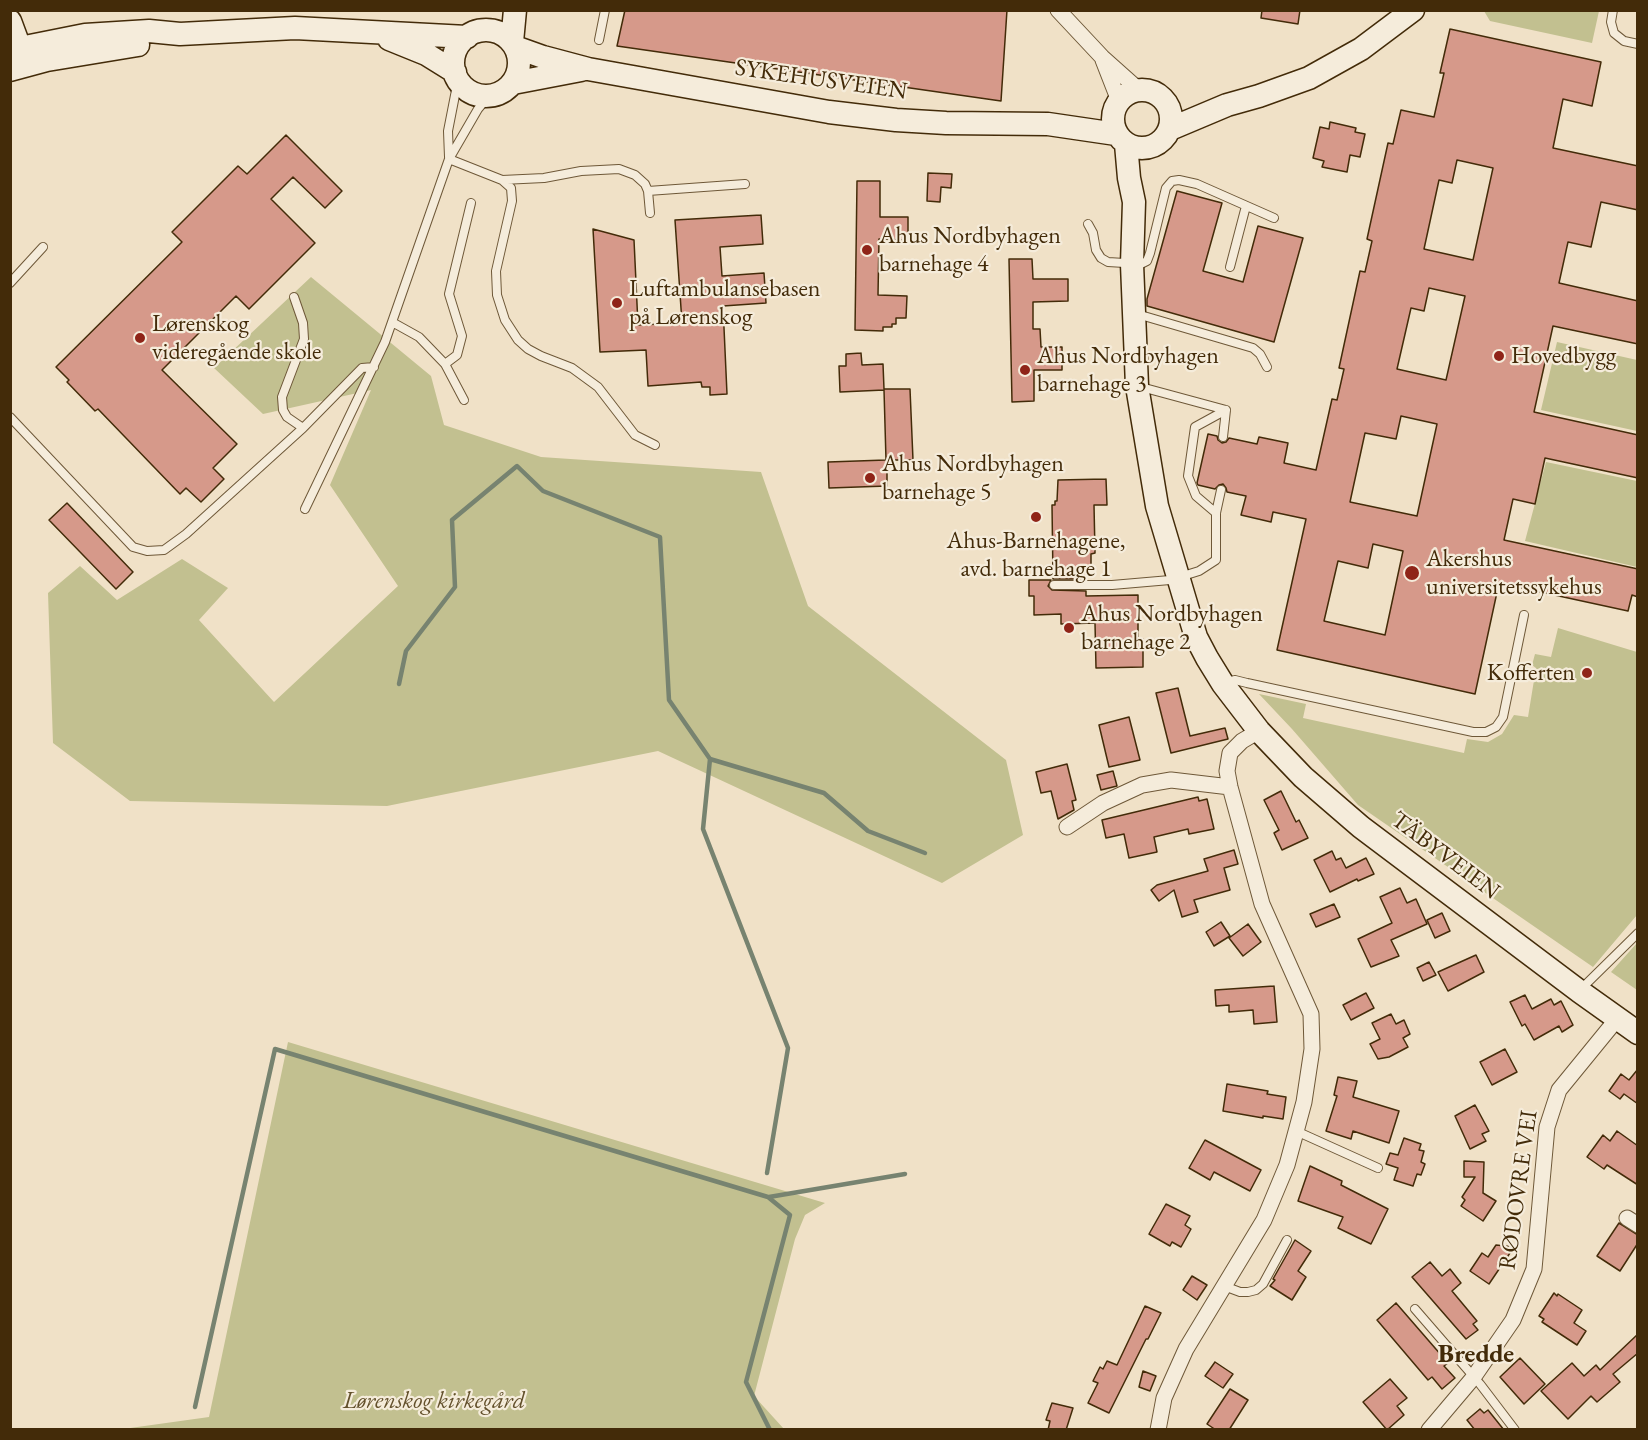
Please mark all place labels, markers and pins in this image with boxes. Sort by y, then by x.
place label: Ahus Nordbyhagen barnehage 4 [879,222,1061,278]
marker: Ahus Nordbyhagen barnehage 4 [860,243,874,257]
place label: Luftambulansebasen på Lørenskog [629,275,820,331]
marker: Luftambulansebasen på Lørenskog [610,296,624,310]
place label: Lørenskog videregående skole [152,310,321,366]
marker: Lørenskog videregående skole [133,331,147,345]
place label: Ahus Nordbyhagen barnehage 3 [1037,342,1219,398]
place label: Hovedbygg [1511,342,1616,370]
marker: Hovedbygg [1492,349,1506,363]
marker: Ahus Nordbyhagen barnehage 3 [1018,363,1032,377]
place label: Ahus Nordbyhagen barnehage 5 [882,450,1064,506]
marker: Ahus Nordbyhagen barnehage 5 [863,471,877,485]
marker: Ahus-Barnehagene, avd. barnehage 1 [1029,510,1043,524]
place label: Ahus-Barnehagene, avd. barnehage 1 [947,527,1125,583]
place label: Akershus universitetssykehus [1426,545,1602,601]
marker: Akershus universitetssykehus [1403,564,1421,582]
place label: Ahus Nordbyhagen barnehage 2 [1081,600,1263,656]
marker: Ahus Nordbyhagen barnehage 2 [1062,621,1076,635]
place label: Kofferten [1487,659,1575,687]
marker: Kofferten [1580,666,1594,680]

